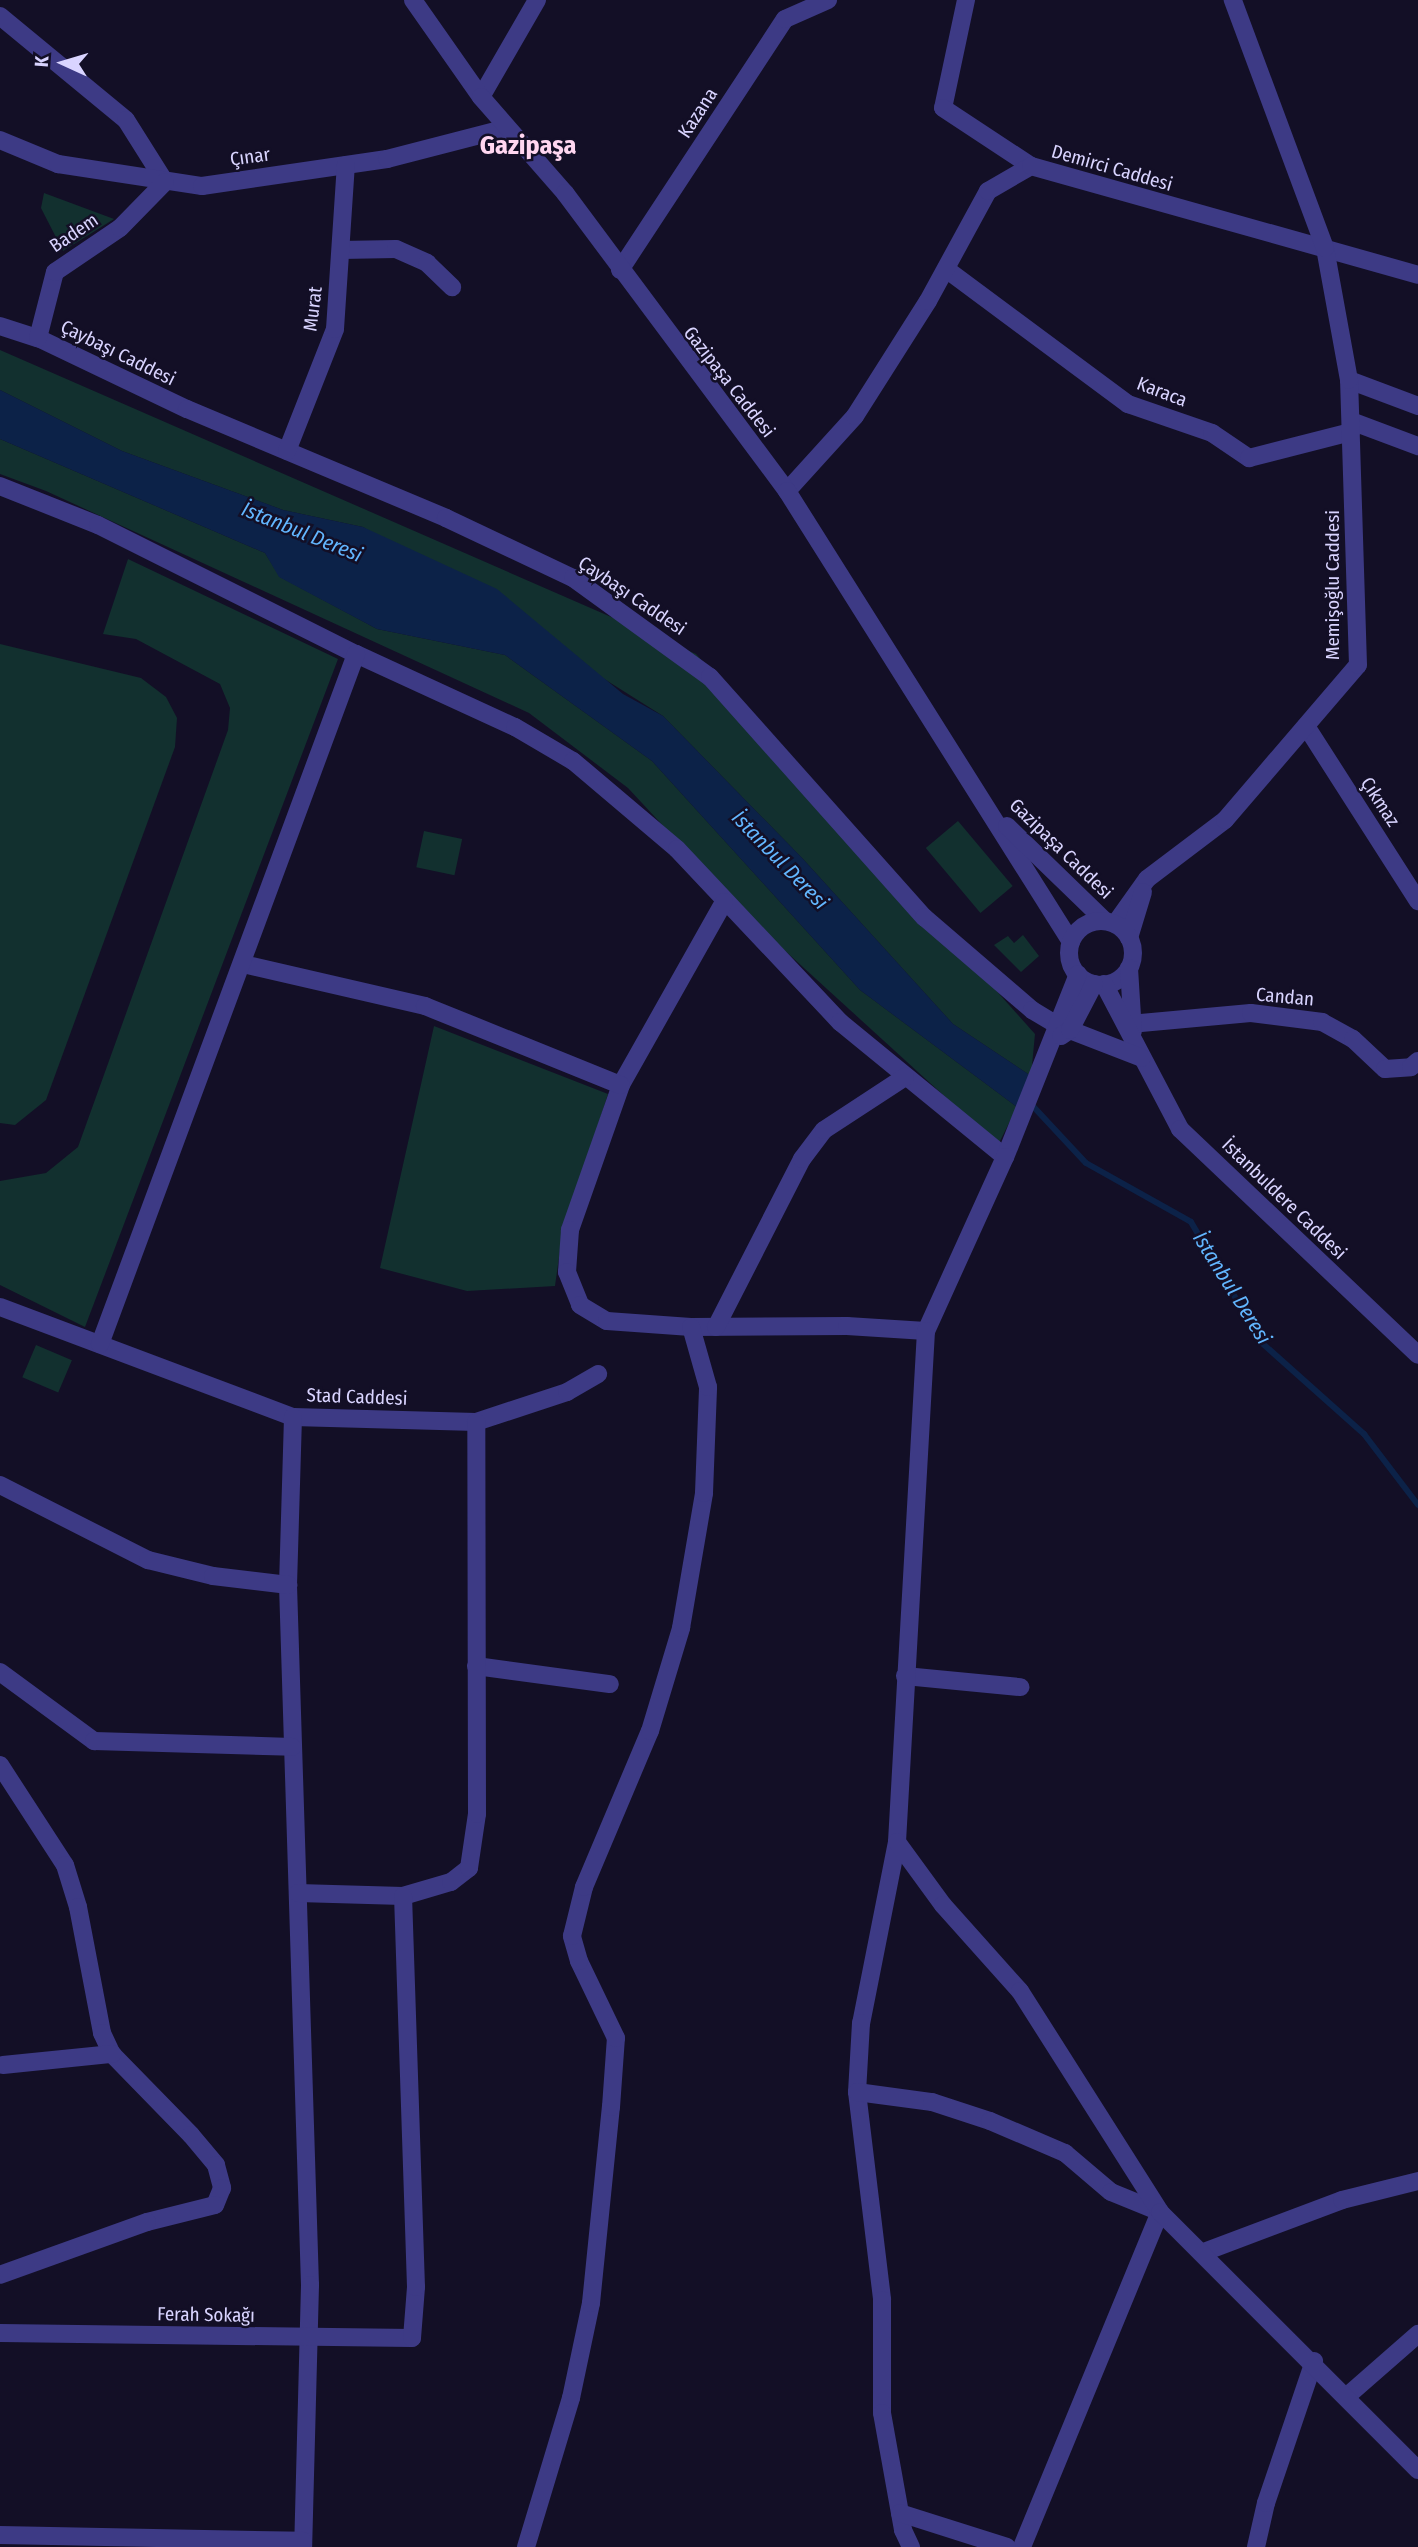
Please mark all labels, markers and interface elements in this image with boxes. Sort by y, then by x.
north arrow [28,28,98,98]
text: K [30,55,53,68]
street label: Kazana [673,84,723,142]
district label: Gazipaşa [480,130,576,162]
street label: Demirci Caddesi [1049,140,1175,196]
street label: Çınar [229,143,271,171]
street label: Badem [45,208,103,258]
street label: Murat [299,285,327,333]
street label: Çaybaşı Caddesi [57,315,179,391]
street label: Gazipaşa Caddesi [679,322,779,442]
street label: Karaca [1134,372,1190,412]
water label: İstanbul Deresi [238,496,366,568]
street label: Memişoğlu Caddesi [1322,510,1344,660]
street label: Çaybaşı Caddesi [574,552,690,640]
street label: Çıkmaz [1356,773,1404,831]
street label: Gazipaşa Caddesi [1005,794,1117,904]
water label: İstanbul Deresi [726,805,834,915]
street label: Candan [1255,983,1315,1011]
street label: İstanbuldere Caddesi [1217,1134,1351,1264]
water label: İstanbul Deresi [1187,1227,1277,1349]
street label: Stad Caddesi [306,1384,408,1410]
street label: Ferah Sokağı [157,2303,255,2327]

